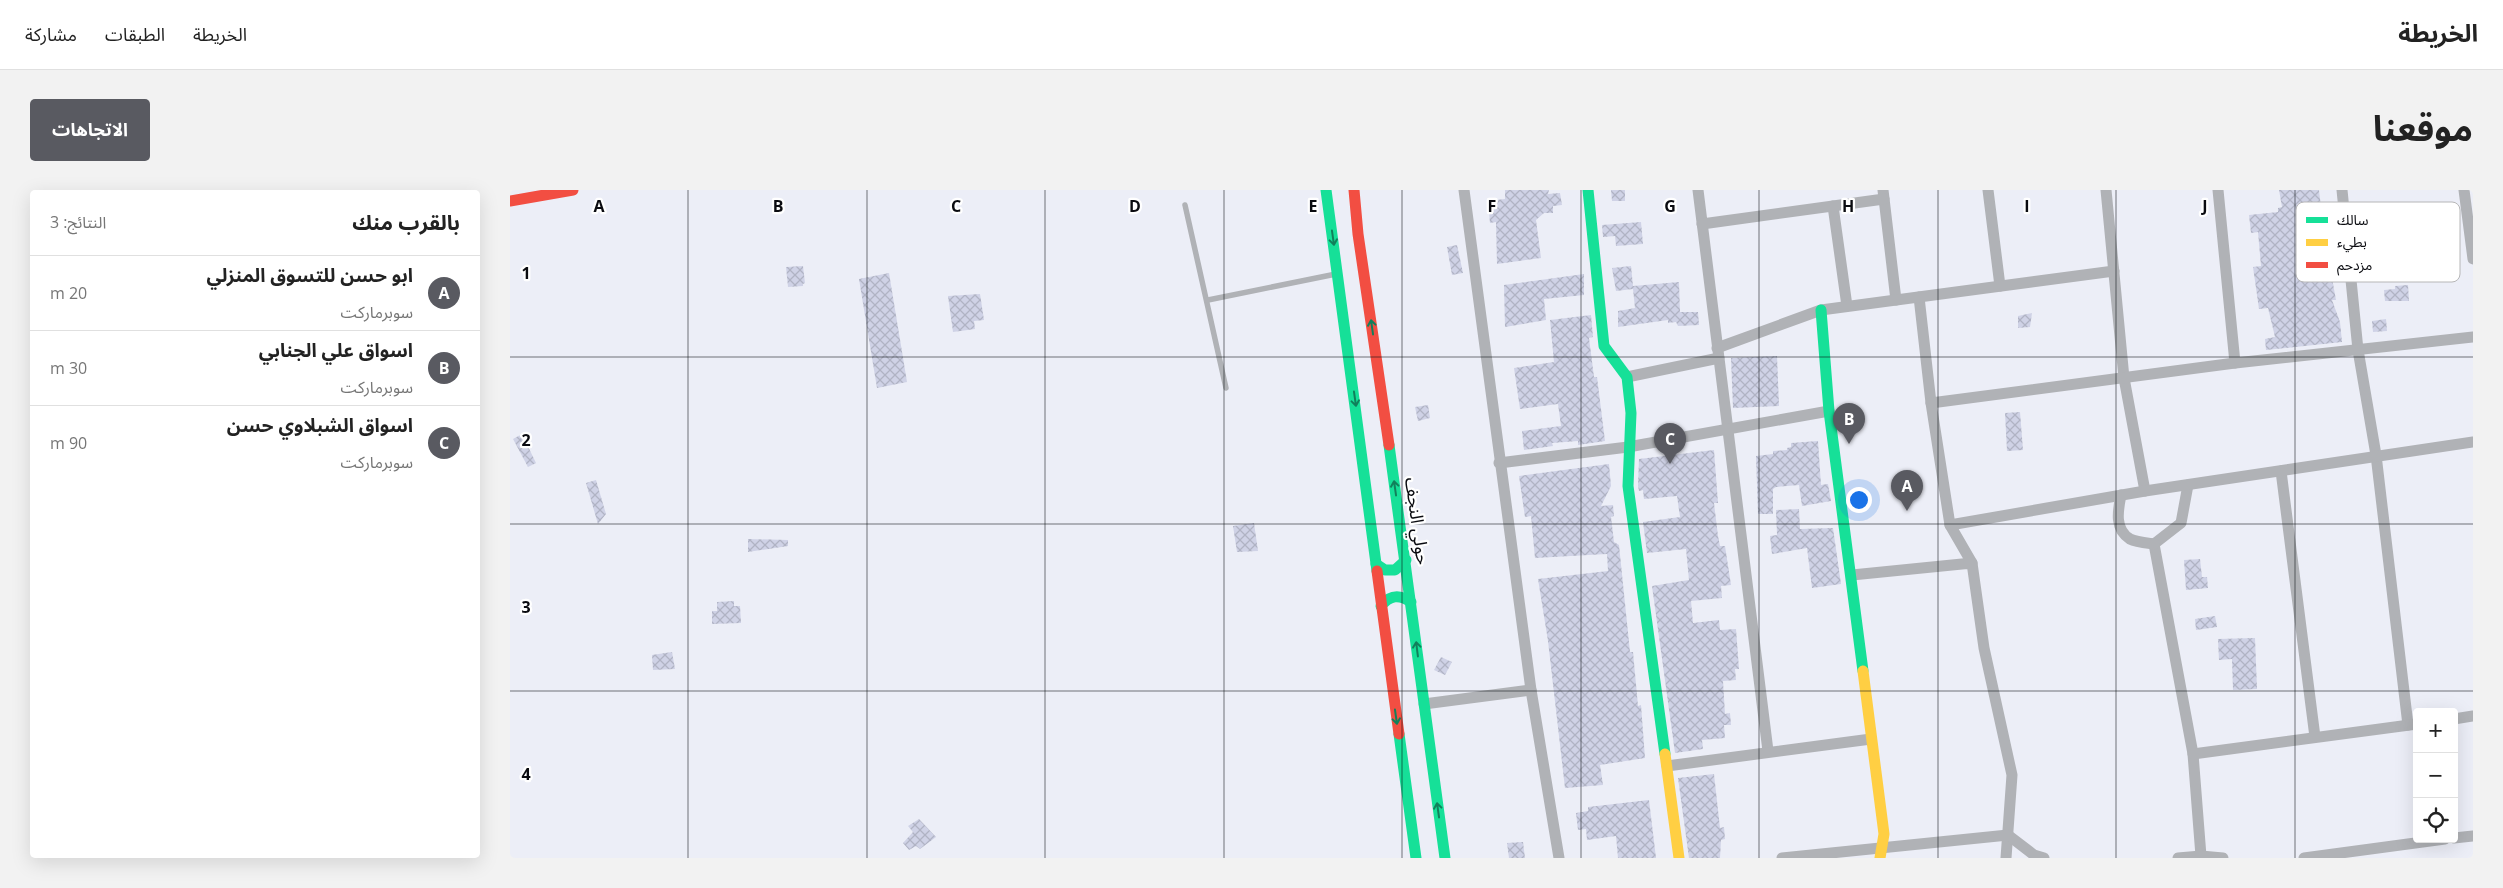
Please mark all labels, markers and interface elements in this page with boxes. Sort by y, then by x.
text: الخريطة [2398,16,2478,49]
text: مشاركة [25,22,77,46]
text: الطبقات [105,22,165,46]
text: الخريطة [193,22,247,46]
button: الاتجاهات [30,99,150,161]
text: موقعنا [2373,104,2473,151]
text: A [593,195,605,217]
text: B [773,195,783,217]
text: C [951,195,961,217]
text: D [1129,195,1141,217]
text: E [1309,195,1318,217]
text: F [1488,195,1496,217]
text: G [1664,195,1676,217]
text: H [1842,195,1854,217]
text: I [2024,195,2030,217]
text: J [2200,195,2208,217]
legend [2296,202,2460,282]
text: بالقرب منك [352,208,460,236]
text: سالك [2337,210,2369,229]
text: النتائج: 3 [50,211,106,233]
one-way arrow [1328,230,1338,246]
text: بطيء [2337,232,2367,253]
text: مزدحم [2337,255,2372,276]
text: ابو حسن للتسوق المنزلي [206,262,413,288]
text: 1 [521,262,531,284]
text: 20 m [50,282,87,304]
text: A [438,282,450,304]
text: سوبرماركت [341,301,413,323]
one-way arrow [1366,319,1376,335]
text: اسواق علي الجنابي [259,337,413,363]
text: 30 m [50,357,87,379]
text: B [439,357,449,379]
text: سوبرماركت [341,376,413,398]
one-way arrow [1350,391,1360,407]
pin: B [1833,403,1865,444]
text: اسواق الشبلاوي حسن [227,412,413,438]
pin: C [1654,423,1686,464]
text: 2 [521,429,531,451]
text: 90 m [50,432,87,454]
text: C [439,432,449,454]
text: سوبرماركت [341,451,413,473]
pin: A [1891,470,1923,511]
street label: حولي النجف [1398,476,1436,567]
one-way arrow [1390,480,1400,496]
your location [1846,487,1872,513]
text: 3 [521,596,531,618]
one-way arrow [1412,641,1422,657]
one-way arrow [1392,708,1402,724]
map controls [2413,708,2458,843]
button: + [2413,708,2458,753]
button: − [2413,753,2458,798]
text: 4 [521,763,531,785]
button: locate [2413,798,2458,843]
one-way arrow [1433,802,1443,818]

